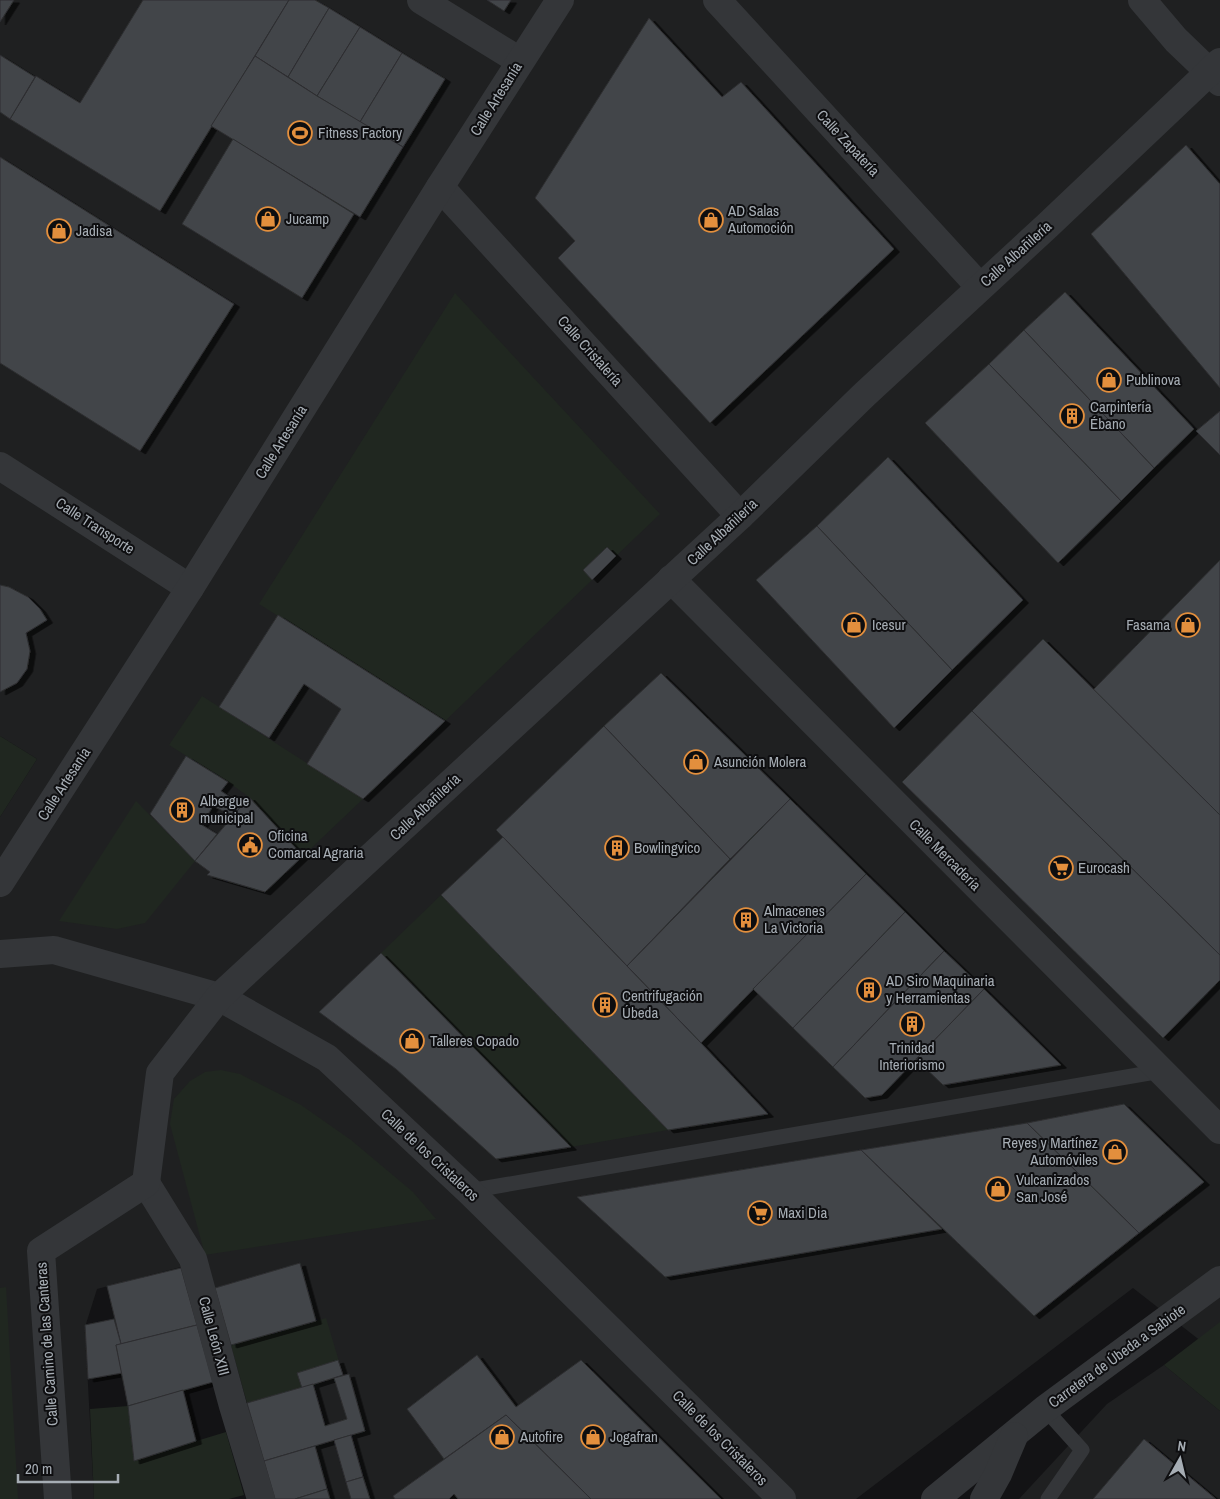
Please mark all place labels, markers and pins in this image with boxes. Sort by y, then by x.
sports icon: Fitness Factory [287,120,313,146]
place label: Fitness Factory [318,122,403,143]
place label: AD Salas Automoción [727,200,794,238]
shop icon: Jucamp [255,206,281,232]
shop icon: AD Salas Automoción [698,207,724,233]
place label: Jucamp [286,208,329,229]
shop icon: Jadisa [46,218,72,244]
place label: Jadisa [76,220,112,241]
shop icon: Publinova [1096,367,1122,393]
place label: Publinova [1126,369,1181,390]
place label: Carpintería Ébano [1090,396,1152,434]
building icon: Carpintería Ébano [1059,403,1085,429]
shop icon: Icesur [841,612,867,638]
shop icon: Fasama [1175,612,1201,638]
place label: Icesur [872,614,906,635]
place label: Fasama [1126,614,1170,635]
shop icon: Asunción Molera [683,749,709,775]
place label: Asunción Molera [713,751,806,772]
place label: Albergue municipal [199,790,253,828]
building icon: Albergue municipal [169,797,195,823]
place label: Oficina Comarcal Agraria [268,825,364,863]
public building icon: Oficina Comarcal Agraria [237,832,263,858]
building icon: Bowlingvico [604,835,630,861]
place label: Bowlingvico [634,837,700,858]
supermarket icon: Eurocash [1048,855,1074,881]
place label: Eurocash [1078,857,1130,878]
place label: Almacenes La Victoria [763,900,825,938]
building icon: Almacenes La Victoria [733,907,759,933]
place label: AD Siro Maquinaria y Herramientas [885,970,995,1008]
building icon: AD Siro Maquinaria y Herramientas [856,977,882,1003]
place label: Centrifugación Úbeda [622,985,703,1023]
building icon: Centrifugación Úbeda [592,992,618,1018]
building icon: Trinidad Interiorismo [899,1011,925,1037]
shop icon: Talleres Copado [399,1028,425,1054]
place label: Talleres Copado [430,1030,519,1051]
place label: Trinidad Interiorismo [879,1037,945,1075]
place label: Reyes y Martínez Automóviles [1002,1132,1098,1170]
shop icon: Reyes y Martínez Automóviles [1102,1139,1128,1165]
place label: Vulcanizados San José [1016,1169,1089,1207]
shop icon: Vulcanizados San José [985,1176,1011,1202]
supermarket icon: Maxi Dia [747,1200,773,1226]
place label: Maxi Dia [778,1202,827,1223]
shop icon: Autofire [489,1424,515,1450]
shop icon: Jogafran [580,1424,606,1450]
place label: Autofire [519,1426,563,1447]
place label: Jogafran [610,1426,658,1447]

